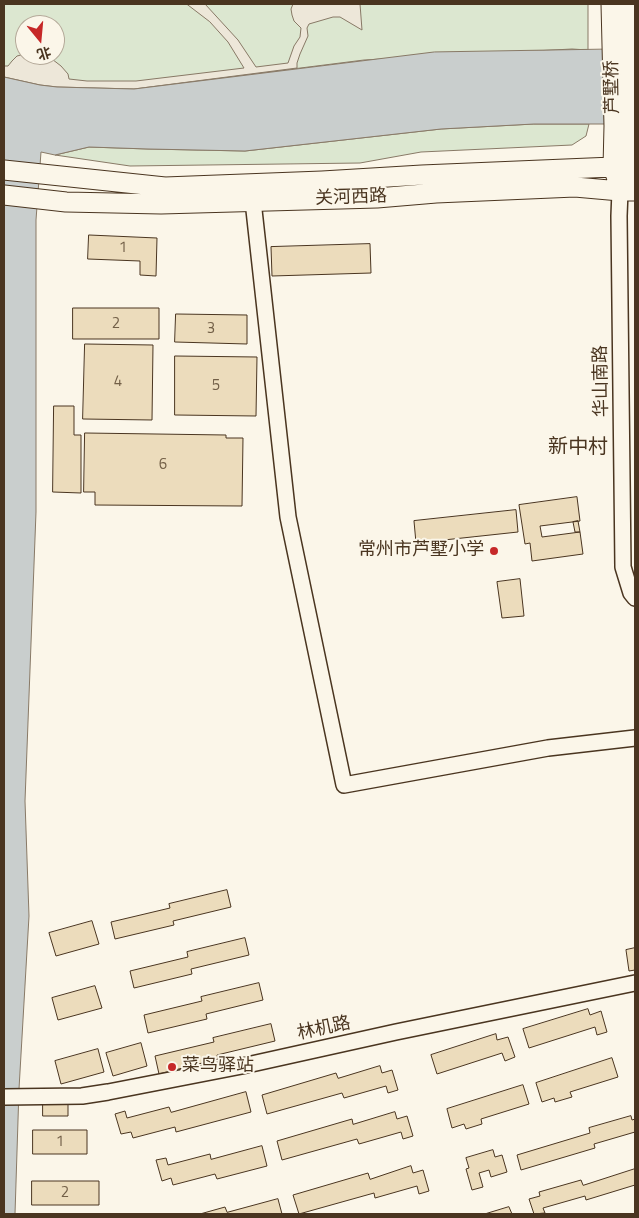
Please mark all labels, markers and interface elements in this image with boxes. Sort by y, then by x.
north arrow [15,15,65,65]
text: 北 [34,42,54,66]
street label: 芦墅桥 [602,60,624,114]
street label: 关河西路 [315,186,387,210]
house number: 1 [119,239,127,257]
house number: 2 [112,315,120,333]
house number: 3 [207,320,215,338]
street label: 华山南路 [591,345,613,417]
house number: 4 [114,373,122,391]
house number: 5 [212,377,220,395]
district label: 新中村 [548,436,608,460]
house number: 6 [159,456,167,474]
place label: 常州市芦墅小学 [358,540,484,562]
marker: 常州市芦墅小学 [488,545,500,557]
street label: 林机路 [295,1013,353,1045]
place label: 菜鸟驿站 [182,1056,254,1078]
marker: 菜鸟驿站 [166,1061,178,1073]
house number: 1 [56,1133,64,1151]
house number: 2 [61,1184,69,1202]

